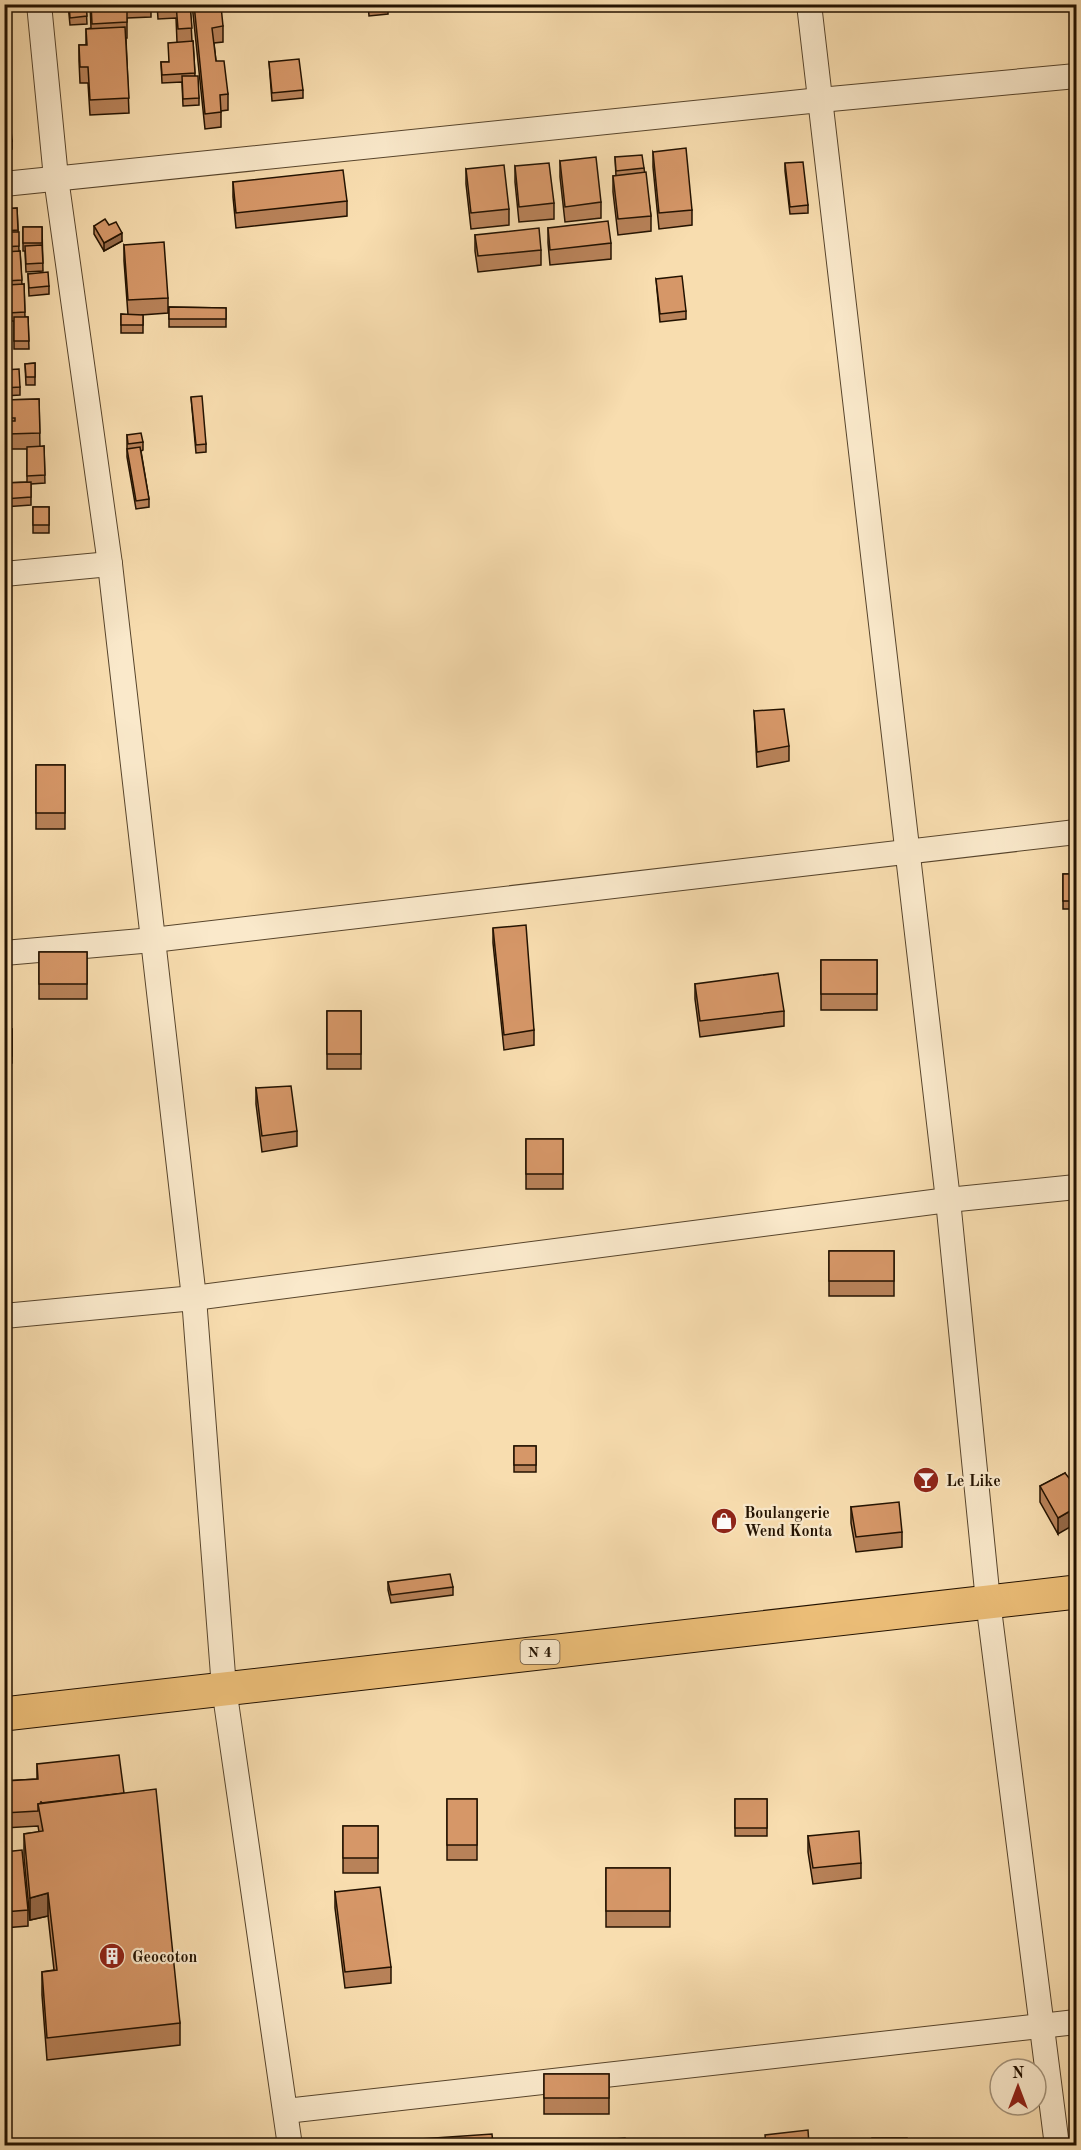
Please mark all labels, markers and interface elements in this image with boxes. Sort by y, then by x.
bar icon: Le Like [911,1465,941,1495]
place label: Le Like [946,1474,1001,1490]
shop icon: Boulangerie Wend Konta [709,1506,739,1536]
place label: Boulangerie Wend Konta [744,1506,832,1540]
road number: N 4 [520,1640,560,1664]
building icon: Geocoton [97,1941,127,1971]
place label: Geocoton [132,1950,198,1966]
north arrow [988,2057,1048,2117]
text: N [1012,2066,1025,2082]

